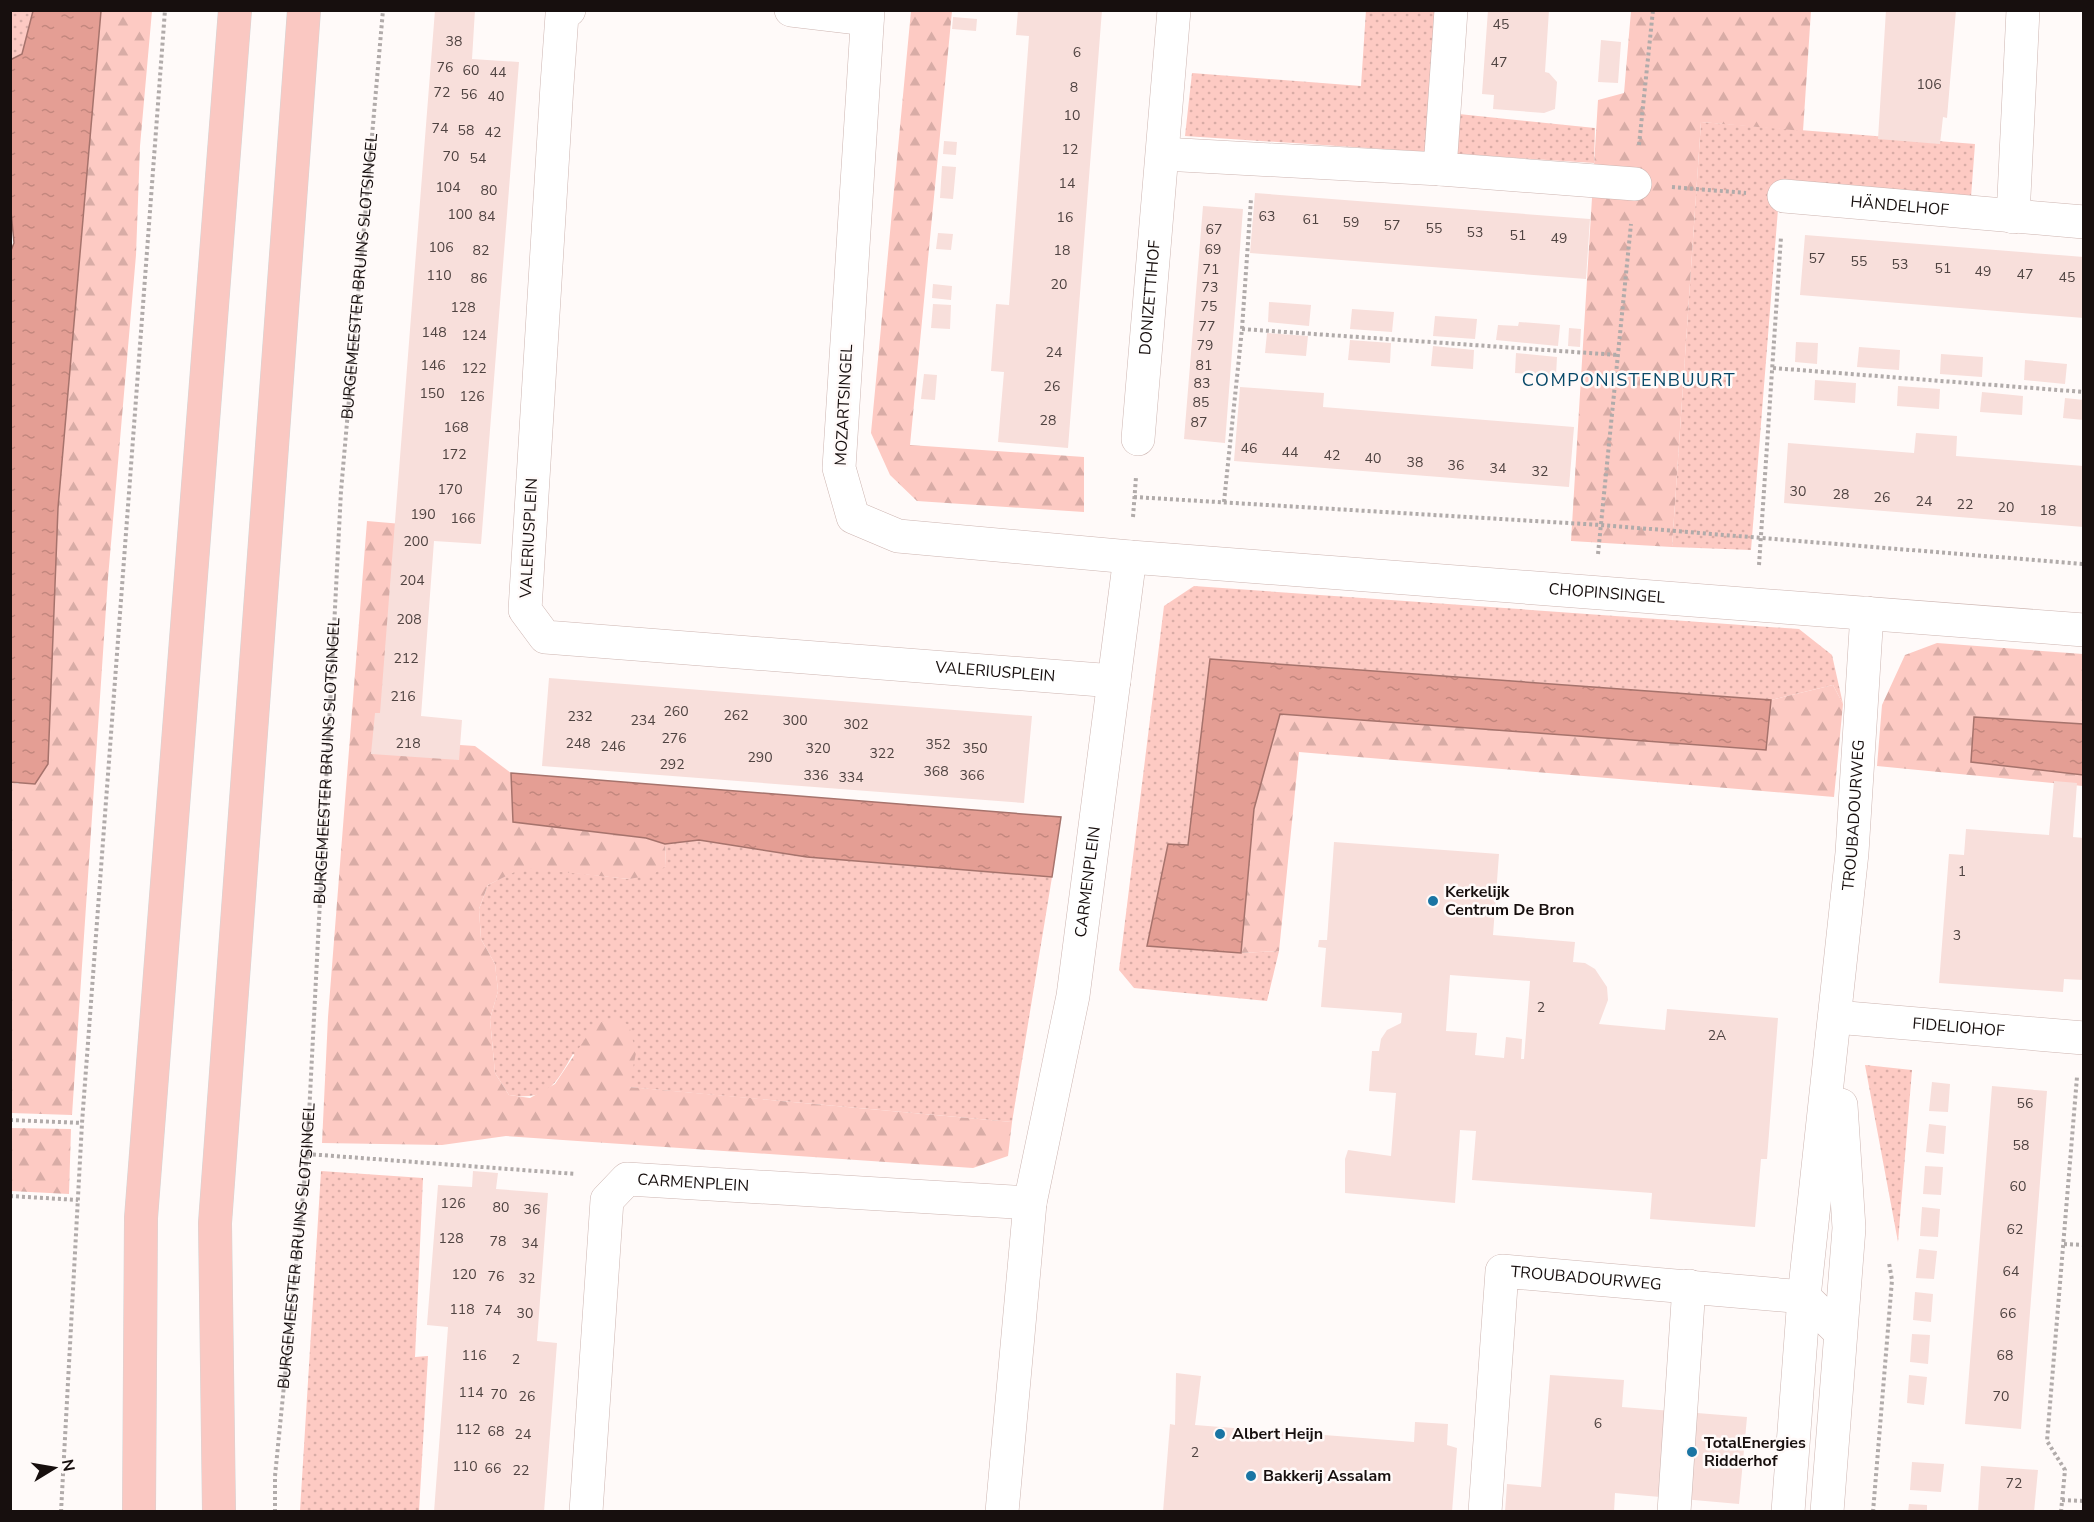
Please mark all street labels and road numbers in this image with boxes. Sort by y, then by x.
street label: BURGEMEESTER BRUINS SLOTSINGEL [336,132,383,420]
street label: HÄNDELHOF [1849,191,1950,221]
street label: DONIZETTIHOF [1134,239,1166,356]
street label: MOZARTSINGEL [830,343,858,466]
street label: VALERIUSPLEIN [515,477,543,600]
street label: CHOPINSINGEL [1548,578,1666,609]
street label: BURGEMEESTER BRUINS SLOTSINGEL [309,617,345,905]
street label: VALERIUSPLEIN [933,656,1056,687]
street label: TROUBADOURWEG [1837,739,1870,892]
street label: CARMENPLEIN [1070,825,1106,939]
street label: FIDELIOHOF [1912,1013,2006,1042]
street label: BURGEMEESTER BRUINS SLOTSINGEL [273,1102,321,1390]
street label: CARMENPLEIN [637,1169,750,1197]
street label: TROUBADOURWEG [1510,1261,1662,1296]

